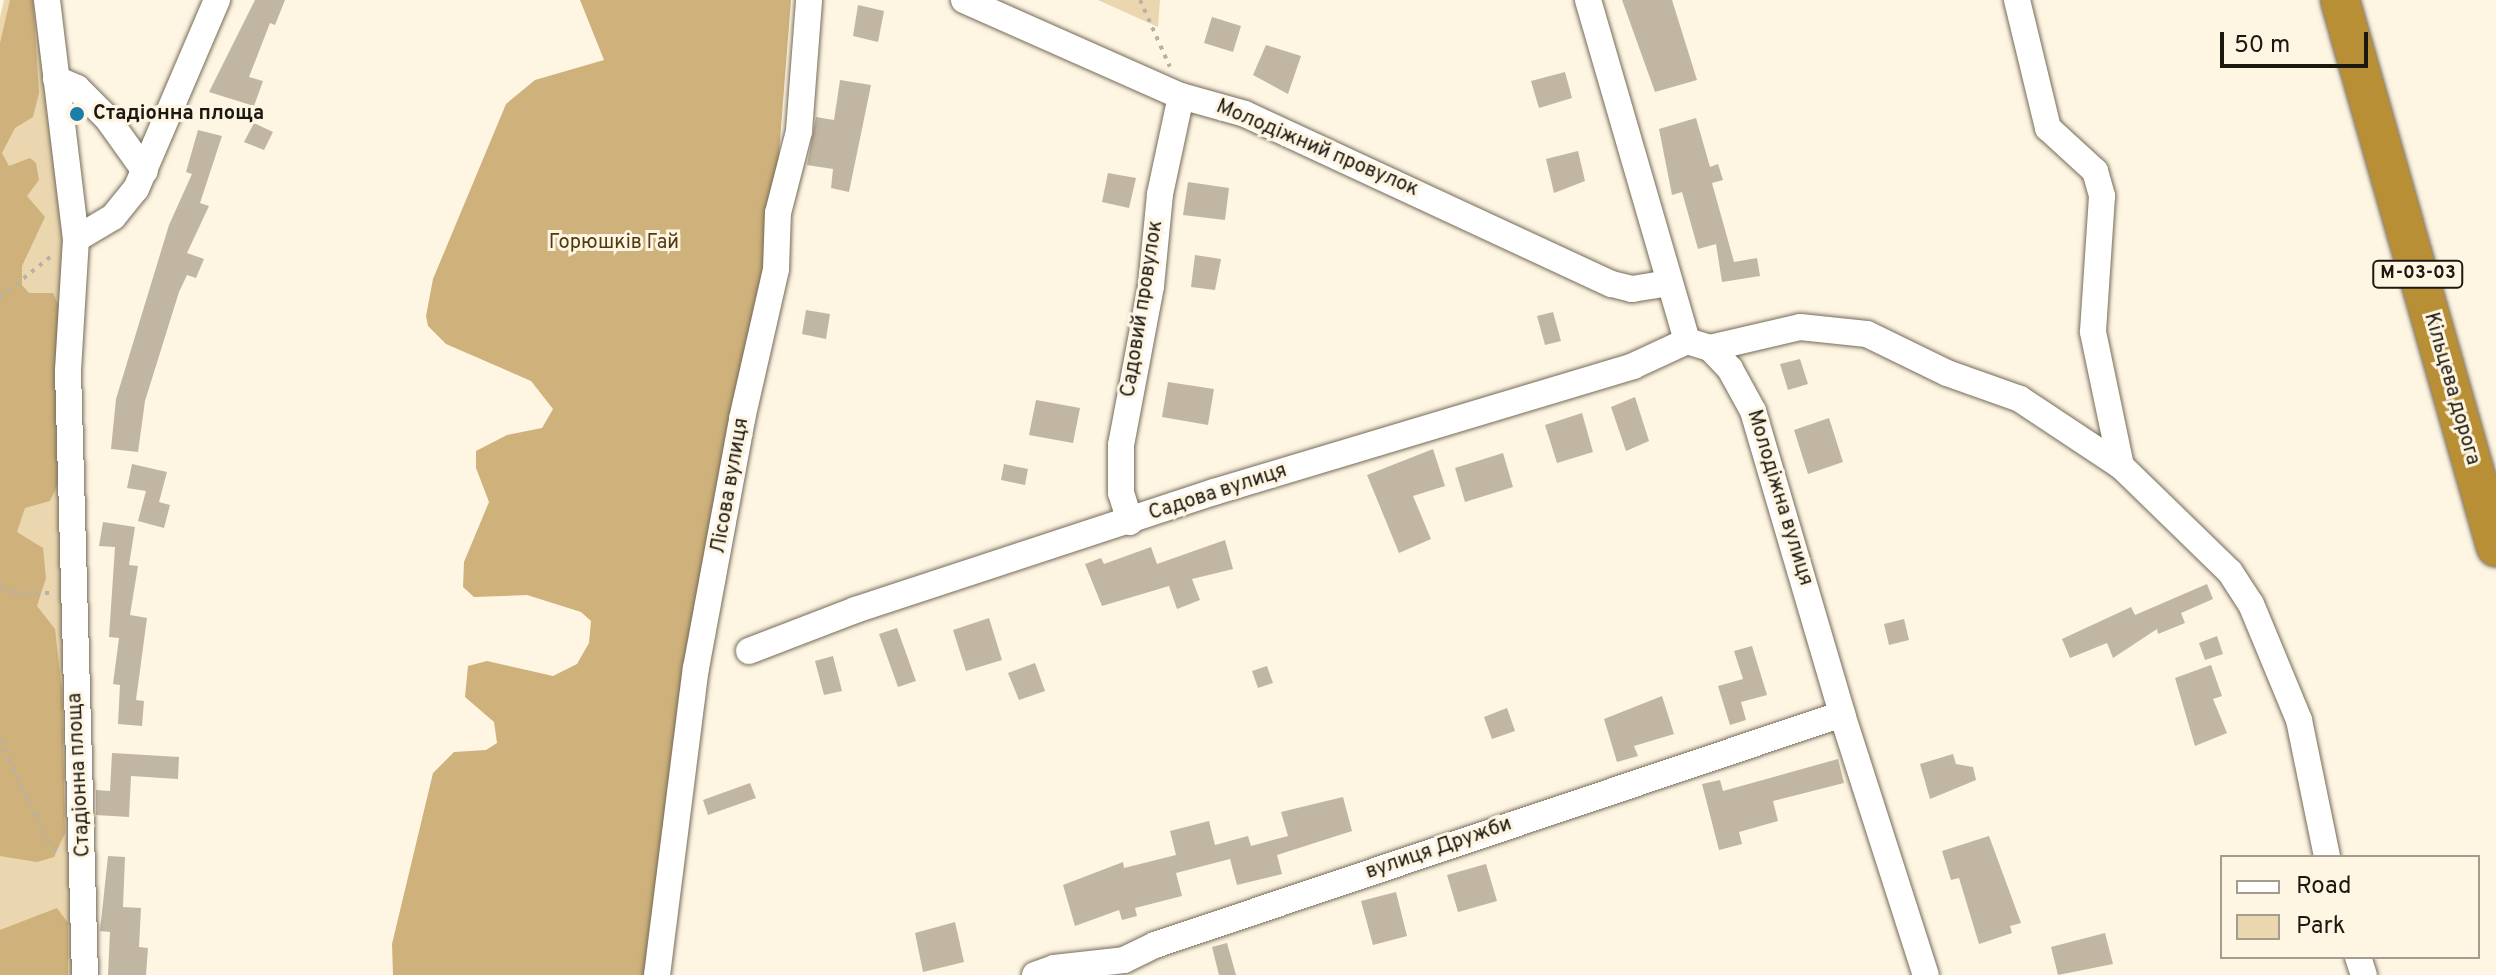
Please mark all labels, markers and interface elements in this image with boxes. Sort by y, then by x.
scale bar [2224,16,2372,66]
text: 50 m [2234,31,2290,61]
street label: Молодіжний провулок [1212,95,1422,203]
place label: Стадіонна площа [93,102,264,126]
marker: Стадіонна площа [68,105,86,123]
street label: Садовий провулок [1117,219,1169,399]
park label: Горюшків Гай [549,231,679,255]
road number: М-03-03 [2372,260,2464,288]
street label: Кільцева дорога [2418,310,2484,468]
street label: Молодіжна вулиця [1741,407,1817,589]
street label: Лісова вулиця [707,416,755,556]
street label: Садова вулиця [1146,459,1290,527]
street label: Стадіонна площа [64,692,96,858]
street label: вулиця Дружби [1363,813,1515,885]
legend [2220,855,2480,959]
text: Road [2296,872,2352,902]
text: Park [2296,912,2346,942]

